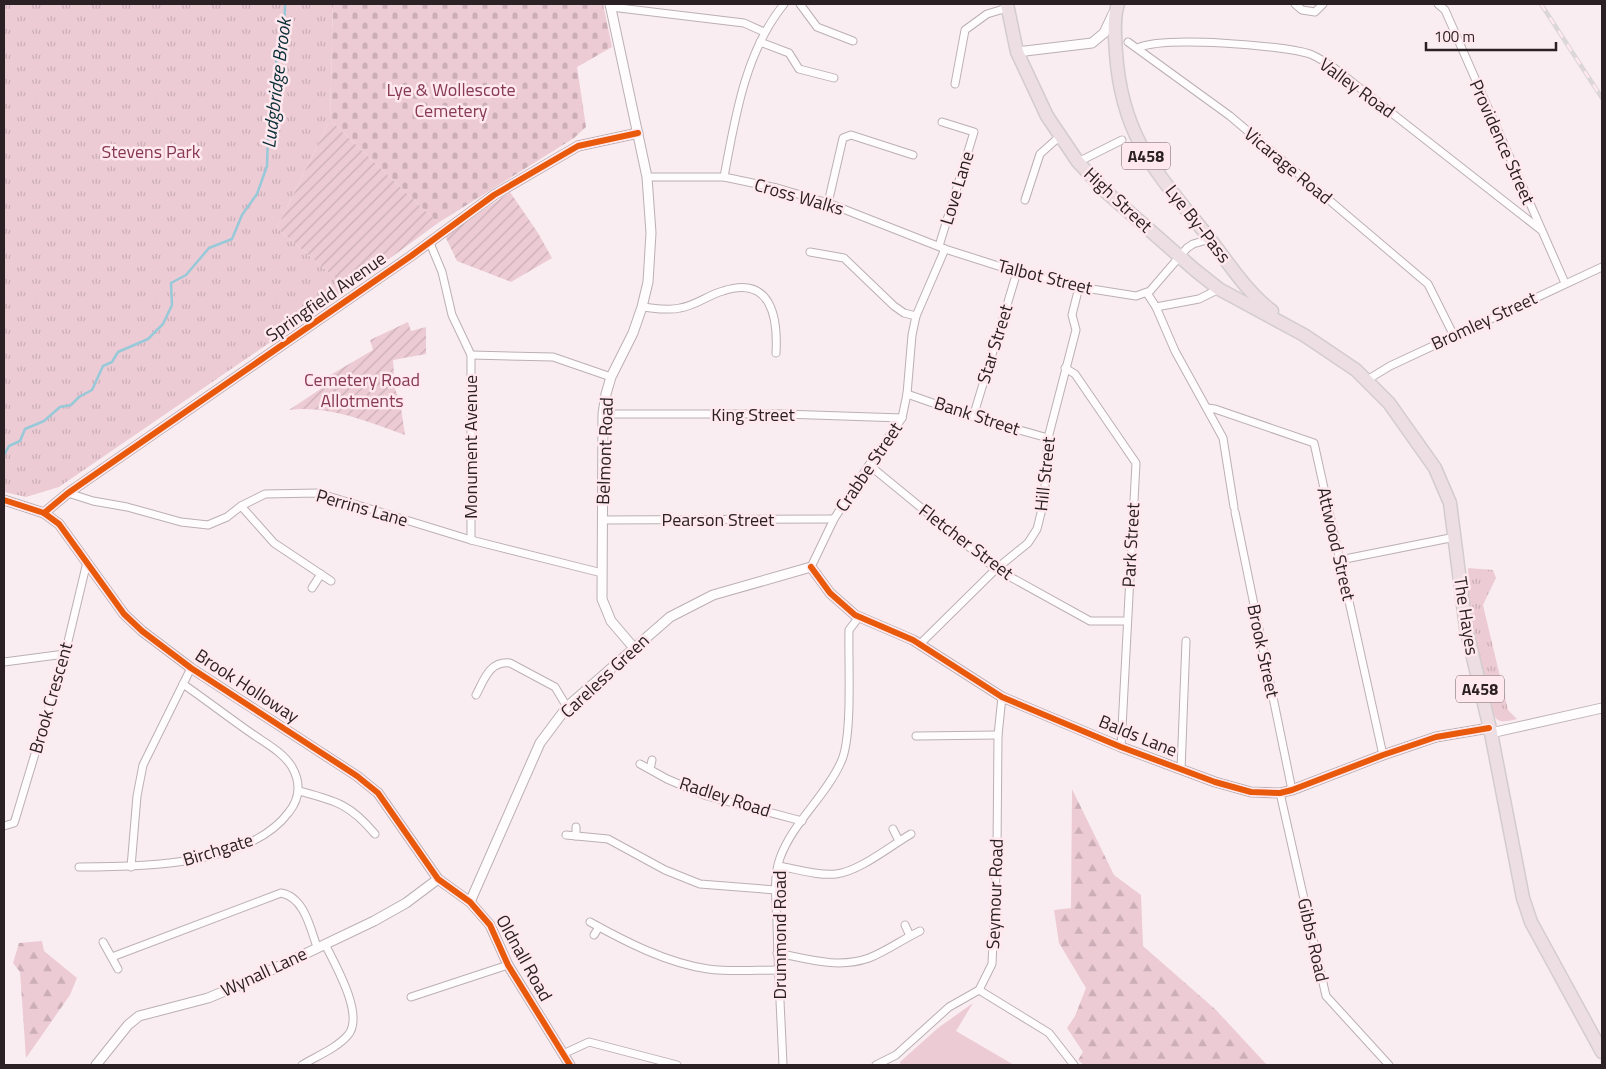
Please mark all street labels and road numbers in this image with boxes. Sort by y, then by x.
street label: Valley Road [1314,51,1401,124]
street label: Providence Street [1463,75,1542,209]
street label: Vicarage Road [1238,121,1338,211]
road number: A458 [1122,142,1170,170]
street label: Love Lane [933,148,981,228]
street label: High Street [1078,161,1159,239]
street label: Cross Walks [751,171,847,222]
street label: Lye By-Pass [1159,179,1238,269]
street label: Springfield Avenue [260,245,391,348]
street label: Talbot Street [995,252,1096,301]
street label: Bromley Street [1426,284,1542,357]
street label: Star Street [970,300,1020,387]
street label: Monument Avenue [457,375,484,519]
street label: Bank Street [931,389,1024,442]
street label: Belmont Road [589,397,620,505]
street label: King Street [711,401,795,428]
street label: Crabbe Street [828,416,909,517]
street label: Hill Street [1027,435,1062,513]
street label: Perrins Lane [313,482,411,534]
street label: Attwood Street [1310,485,1363,604]
street label: Fletcher Street [913,497,1020,587]
street label: Park Street [1115,501,1146,588]
street label: Pearson Street [662,506,775,533]
street label: The Hayes [1447,575,1486,657]
street label: Brook Street [1240,602,1287,701]
street label: Careless Green [554,627,655,724]
street label: Brook Crescent [22,638,79,757]
street label: Brook Holloway [190,642,305,730]
road number: A458 [1456,676,1504,702]
street label: Balds Lane [1095,708,1181,764]
street label: Radley Road [676,769,774,824]
street label: Birchgate [179,826,256,873]
street label: Seymour Road [979,838,1010,950]
street label: Drummond Road [766,870,793,1000]
street label: Gibbs Road [1291,895,1336,984]
street label: Oldnall Road [489,909,559,1006]
street label: Wynall Lane [216,940,311,1003]

